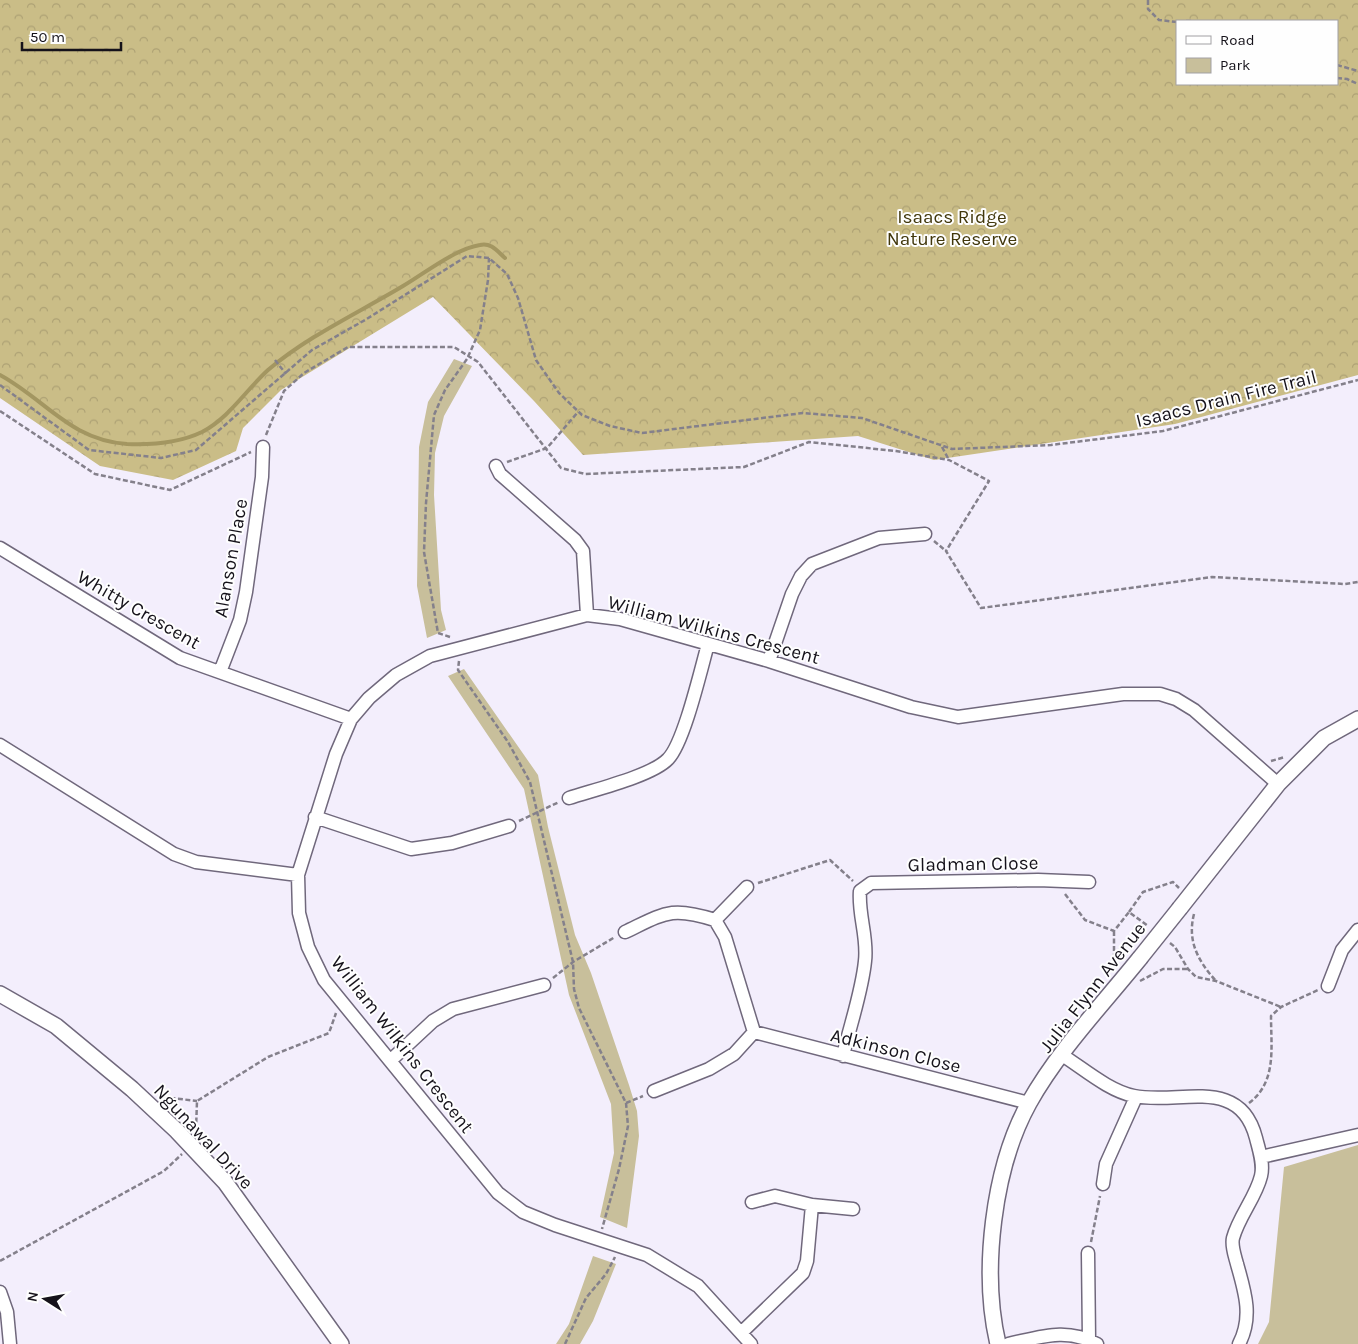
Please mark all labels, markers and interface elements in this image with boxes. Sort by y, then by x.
scale bar [22,20,121,52]
legend [1176,20,1338,85]
text: 50 m [30,28,65,46]
text: Road [1220,31,1255,49]
text: Park [1220,56,1250,74]
park label: Isaacs Ridge Nature Reserve [887,206,1017,250]
street label: Isaacs Drain Fire Trail [1134,366,1319,432]
street label: Alanson Place [210,497,252,619]
street label: Whitty Crescent [73,566,204,654]
street label: William Wilkins Crescent [605,591,822,669]
street label: Gladman Close [908,852,1038,876]
street label: Julia Flynn Avenue [1035,918,1150,1057]
street label: William Wilkins Crescent [326,952,478,1137]
street label: Adkinson Close [828,1024,963,1078]
street label: Ngunawal Drive [149,1080,258,1194]
north arrow [20,1274,70,1324]
text: N [23,1290,42,1303]

